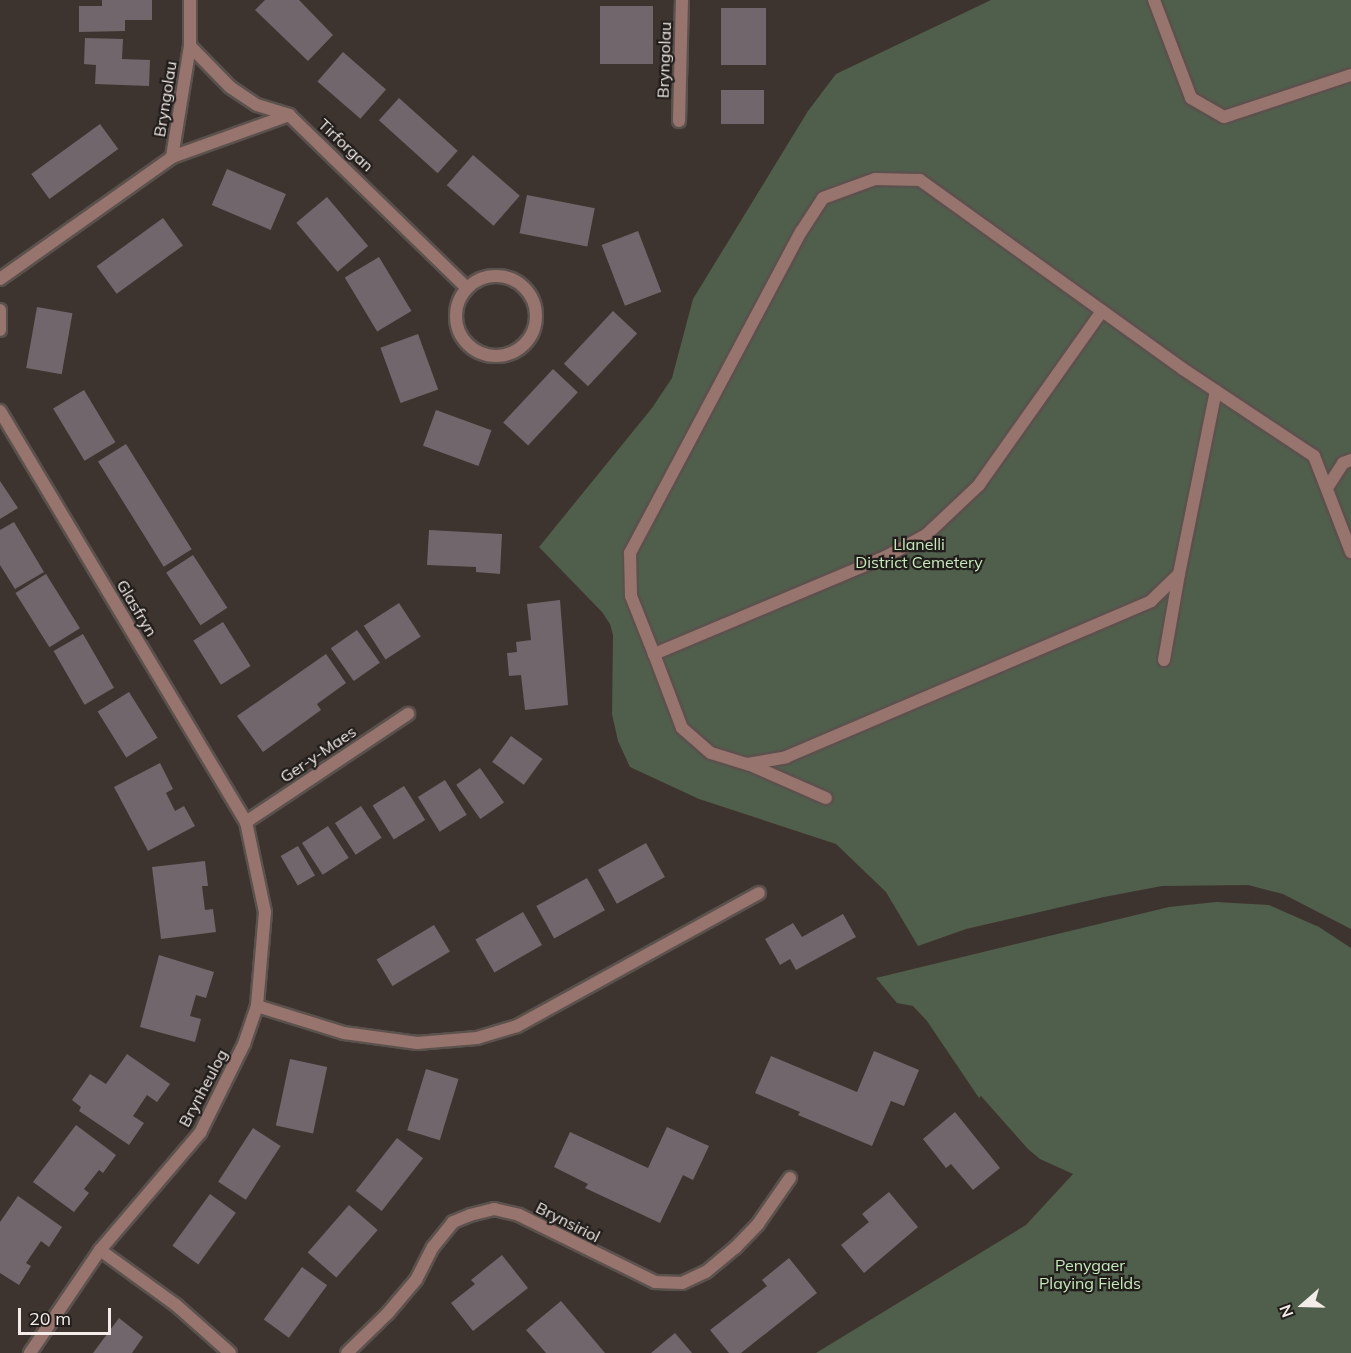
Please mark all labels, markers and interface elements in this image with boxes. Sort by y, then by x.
street label: Bryngolau [653,21,675,99]
street label: Bryngolau [150,60,180,138]
street label: Tirforgan [314,115,378,175]
park label: Llanelli District Cemetery [855,534,983,572]
street label: Glasfryn [113,576,161,640]
street label: Ger-y-Maes [276,722,360,786]
street label: Brynheulog [175,1046,231,1130]
street label: Brynsiriol [533,1198,603,1246]
park label: Penygaer Playing Fields [1039,1255,1141,1293]
north arrow [1273,1275,1333,1335]
scale bar [21,1296,114,1334]
text: N [1275,1302,1298,1320]
text: 20 m [29,1307,71,1330]

